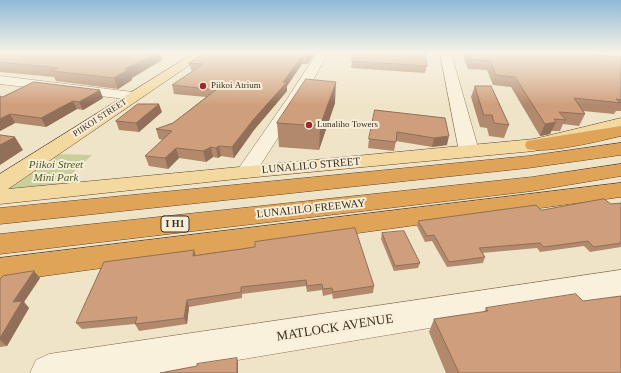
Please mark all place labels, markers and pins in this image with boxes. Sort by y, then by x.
marker: Piikoi Atrium [198,81,208,91]
place label: Piikoi Atrium [211,81,261,91]
marker: Lunaliho Towers [304,120,314,130]
place label: Lunaliho Towers [317,120,378,130]

